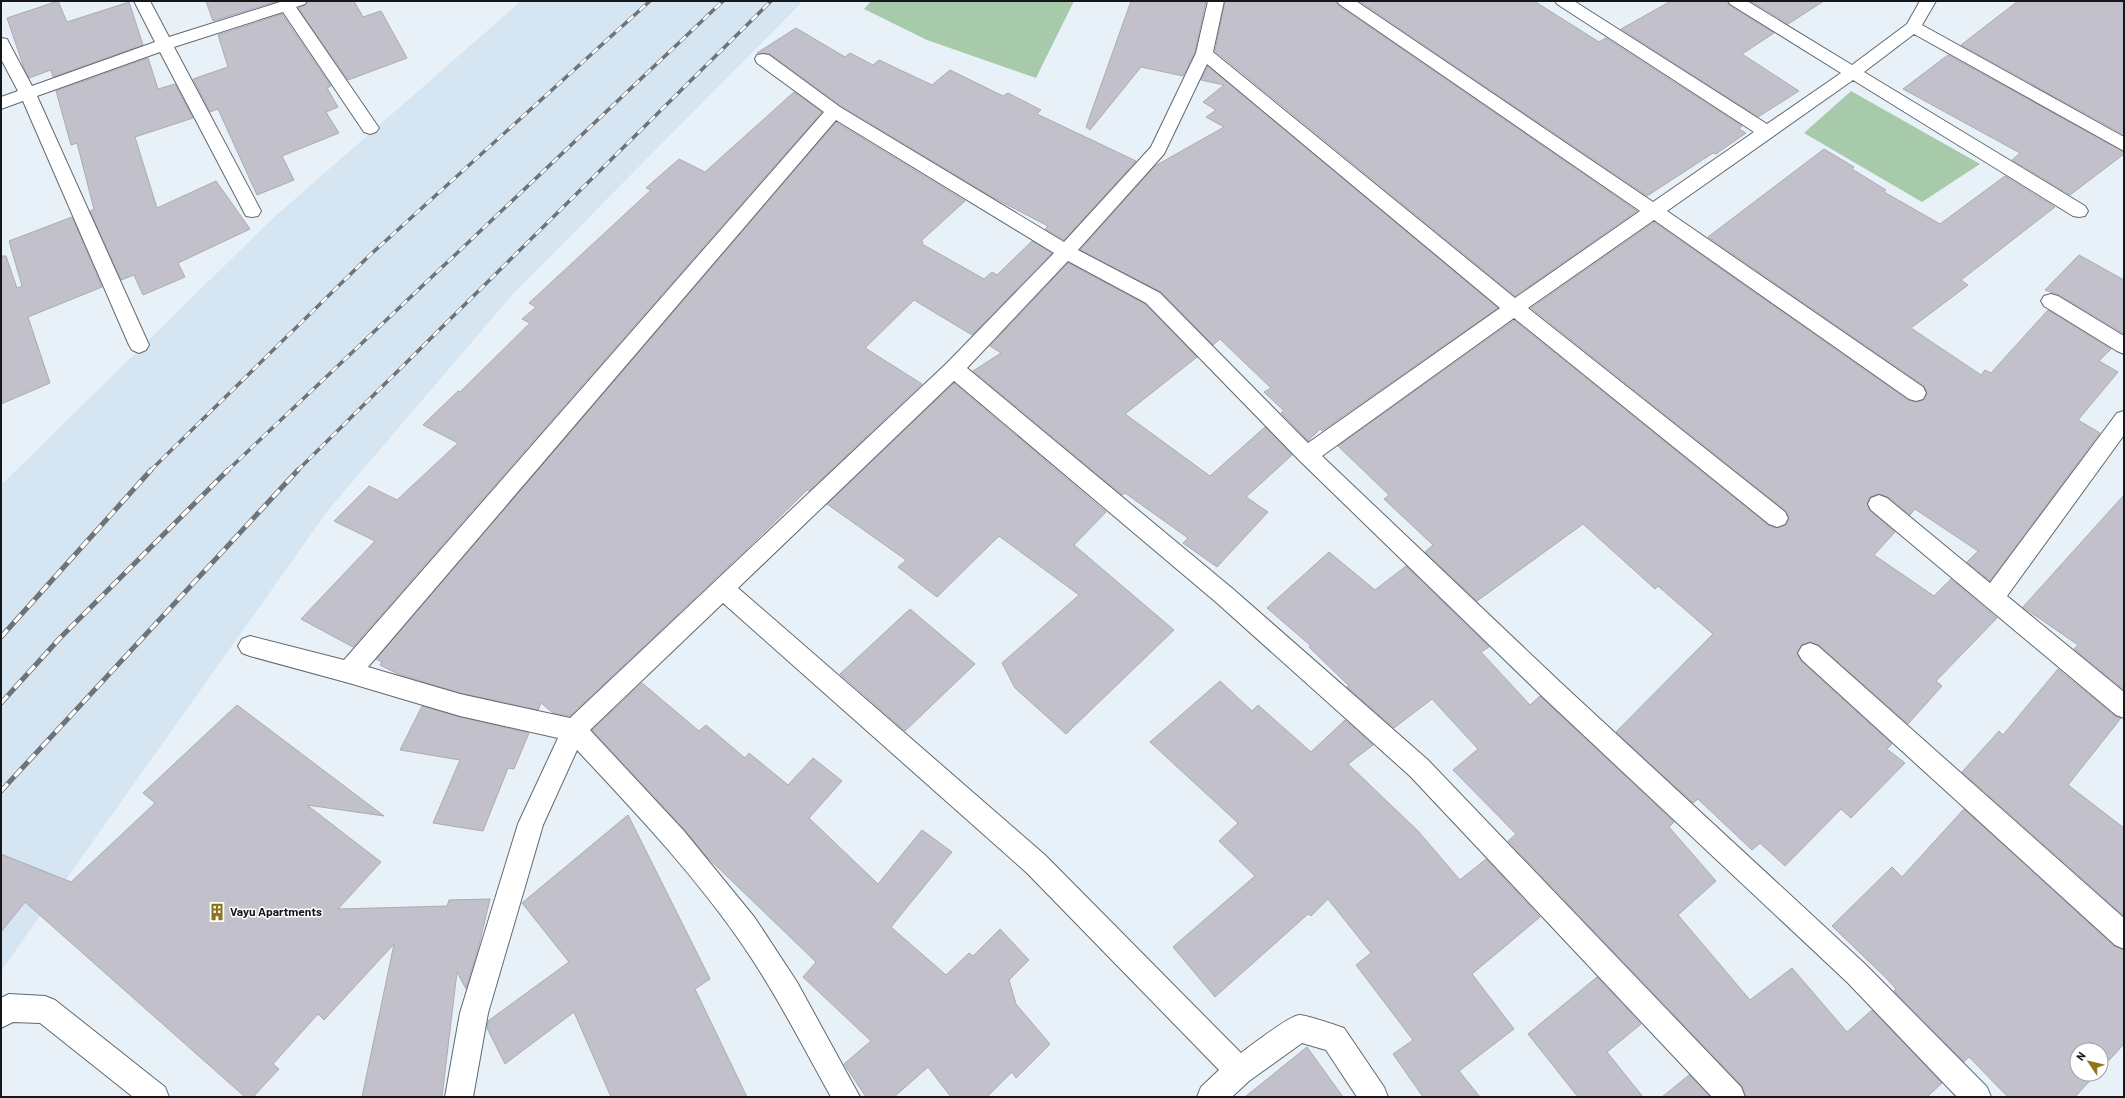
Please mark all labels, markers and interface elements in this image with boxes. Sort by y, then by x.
building icon: Vayu Apartments [207,902,227,922]
place label: Vayu Apartments [230,904,322,918]
north arrow [2069,1042,2109,1082]
text: N [2073,1049,2088,1063]

